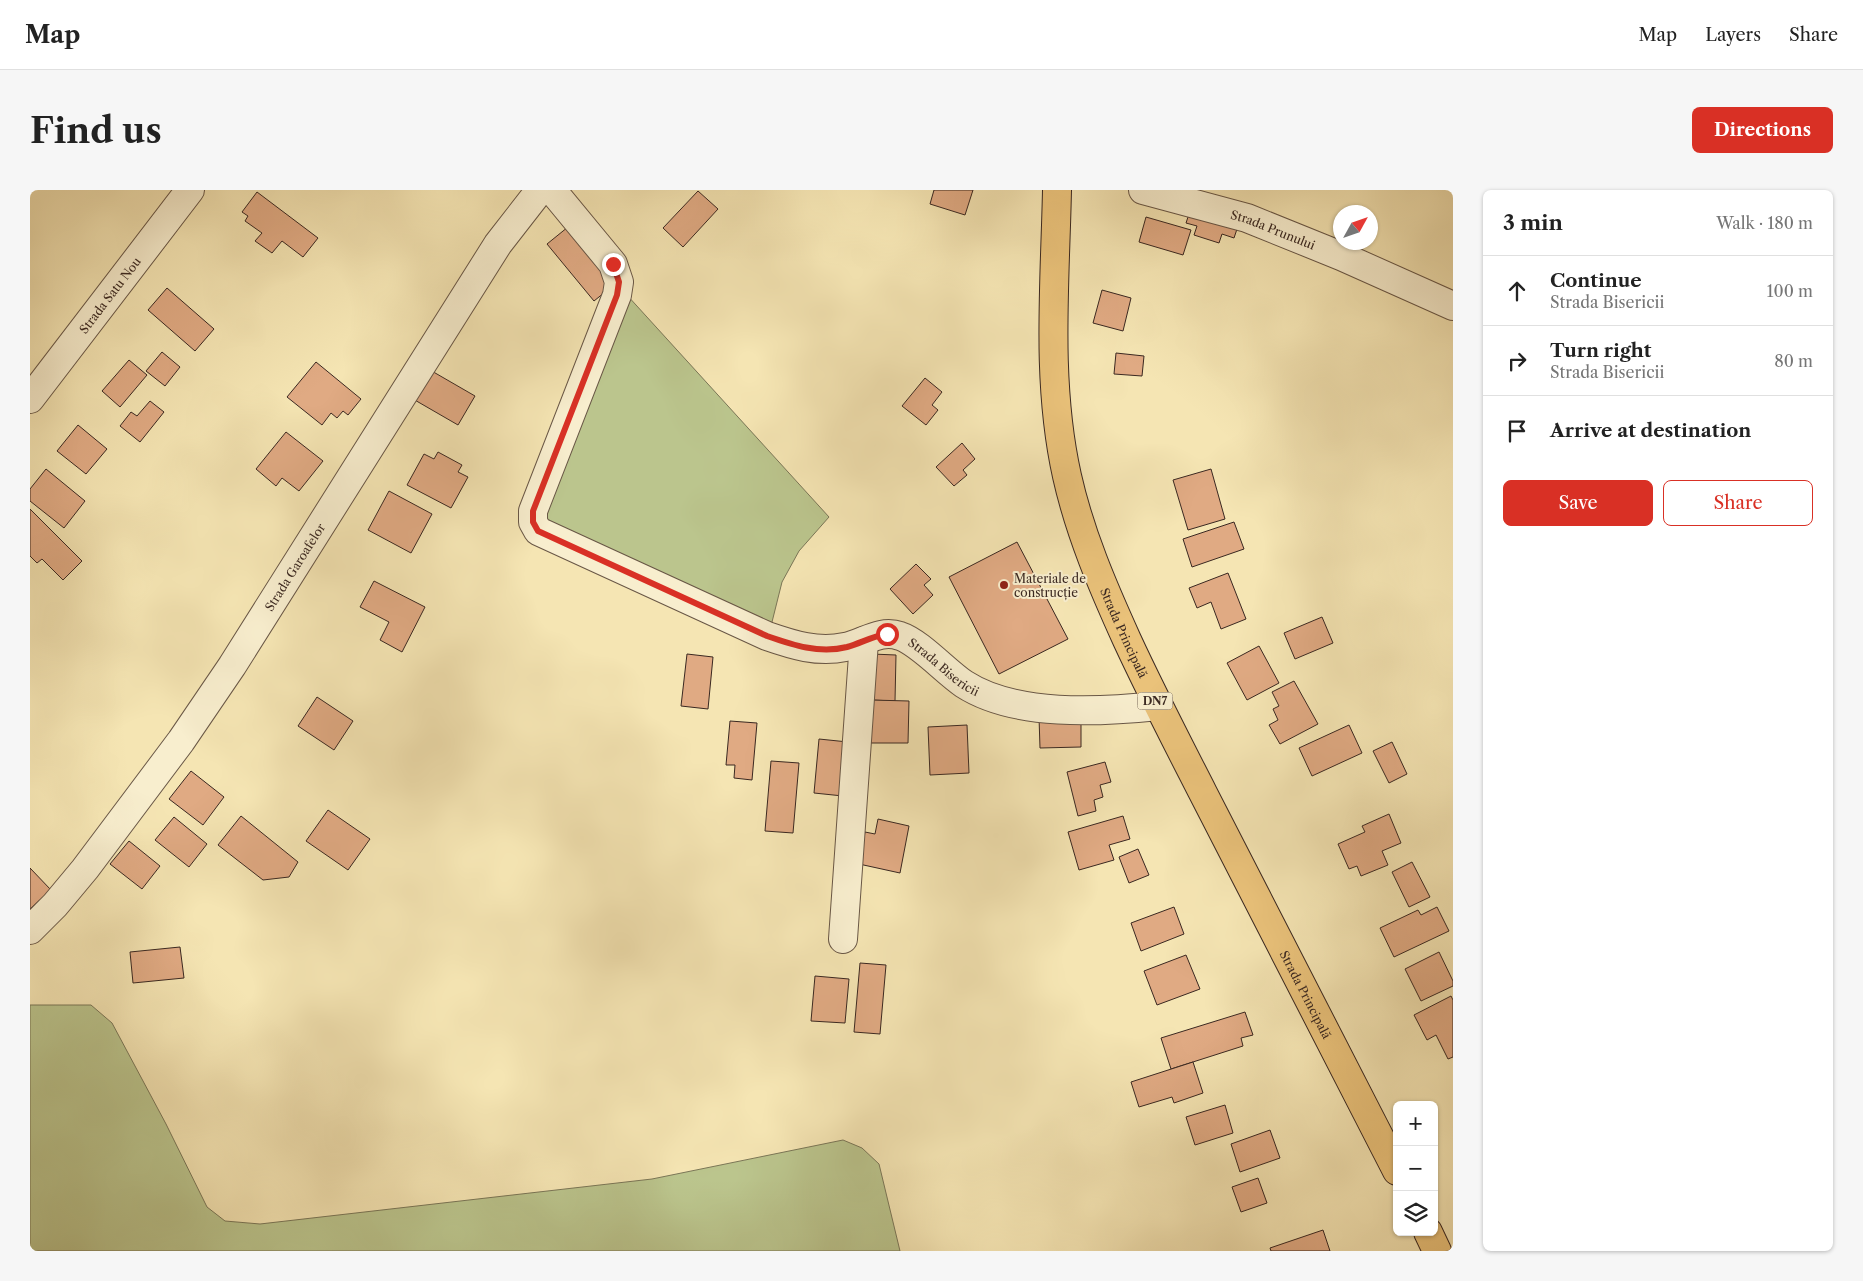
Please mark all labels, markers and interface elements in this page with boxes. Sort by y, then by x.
text: Map [25,20,80,49]
text: Map [1639,24,1677,46]
text: Layers [1705,24,1761,46]
text: Share [1789,24,1838,46]
button: Directions [1692,107,1833,153]
text: Find us [30,109,162,152]
north arrow [1333,205,1378,250]
street label: Strada Prunului [1229,206,1318,252]
text: 3 min [1503,210,1563,235]
text: Walk · 180 m [1716,213,1813,233]
street label: Strada Satu Nou [76,253,144,336]
route end [602,253,625,276]
text: Continue [1550,269,1642,292]
icon: ahead [1503,277,1531,305]
text: 100 m [1767,281,1813,301]
text: Strada Bisericii [1550,292,1664,312]
text: Turn right [1550,339,1651,362]
icon: right [1503,347,1531,375]
text: 80 m [1774,351,1813,371]
text: Strada Bisericii [1550,362,1664,382]
icon: arrive [1503,417,1531,445]
text: Arrive at destination [1550,419,1751,442]
button: Save [1503,480,1653,526]
button: Share [1663,480,1813,526]
street label: Strada Garoafelor [261,520,328,614]
place label: Materiale de construcție [1014,571,1086,601]
marker: Materiale de construcție [998,579,1010,591]
street label: Strada Principală [1097,585,1152,681]
route start [876,623,899,646]
street label: Strada Bisericii [906,634,982,699]
road number: DN7 [1138,692,1172,710]
street label: Strada Principală [1277,948,1335,1042]
map controls [1393,1101,1438,1236]
button: + [1393,1101,1438,1146]
button: − [1393,1146,1438,1191]
button: layers [1393,1191,1438,1236]

